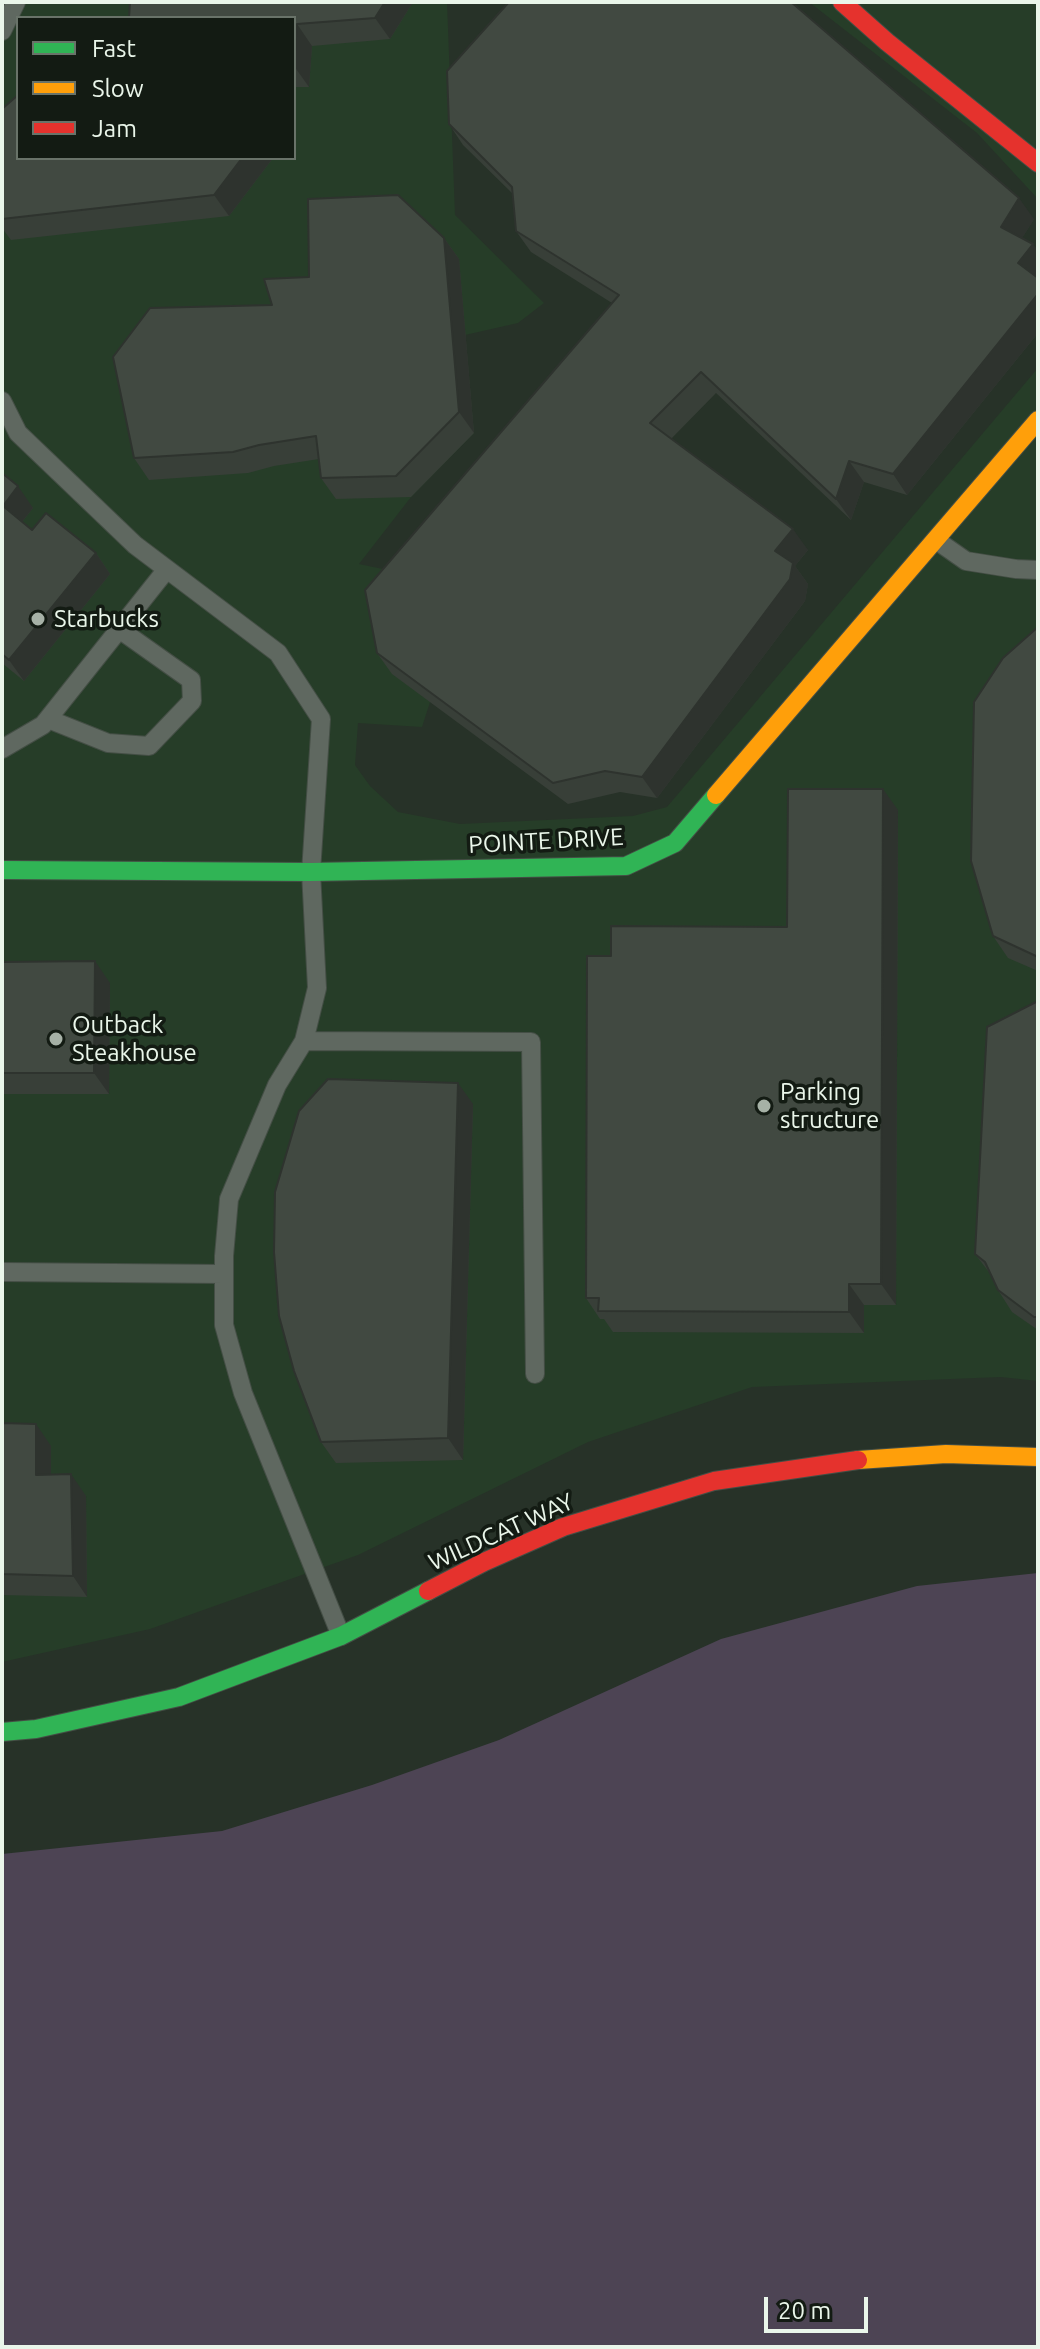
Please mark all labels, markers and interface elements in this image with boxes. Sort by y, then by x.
legend [16,16,296,160]
text: Fast [92,35,136,62]
text: Slow [92,75,144,102]
text: Jam [92,115,137,142]
place label: Starbucks [54,605,159,633]
marker: Starbucks [29,610,47,628]
street label: POINTE DRIVE [468,823,624,859]
place label: Outback Steakhouse [72,1011,197,1067]
marker: Outback Steakhouse [47,1030,65,1048]
place label: Parking structure [780,1078,879,1134]
marker: Parking structure [755,1097,773,1115]
street label: WILDCAT WAY [424,1487,578,1577]
scale bar [768,2281,872,2331]
text: 20 m [778,2297,831,2324]

